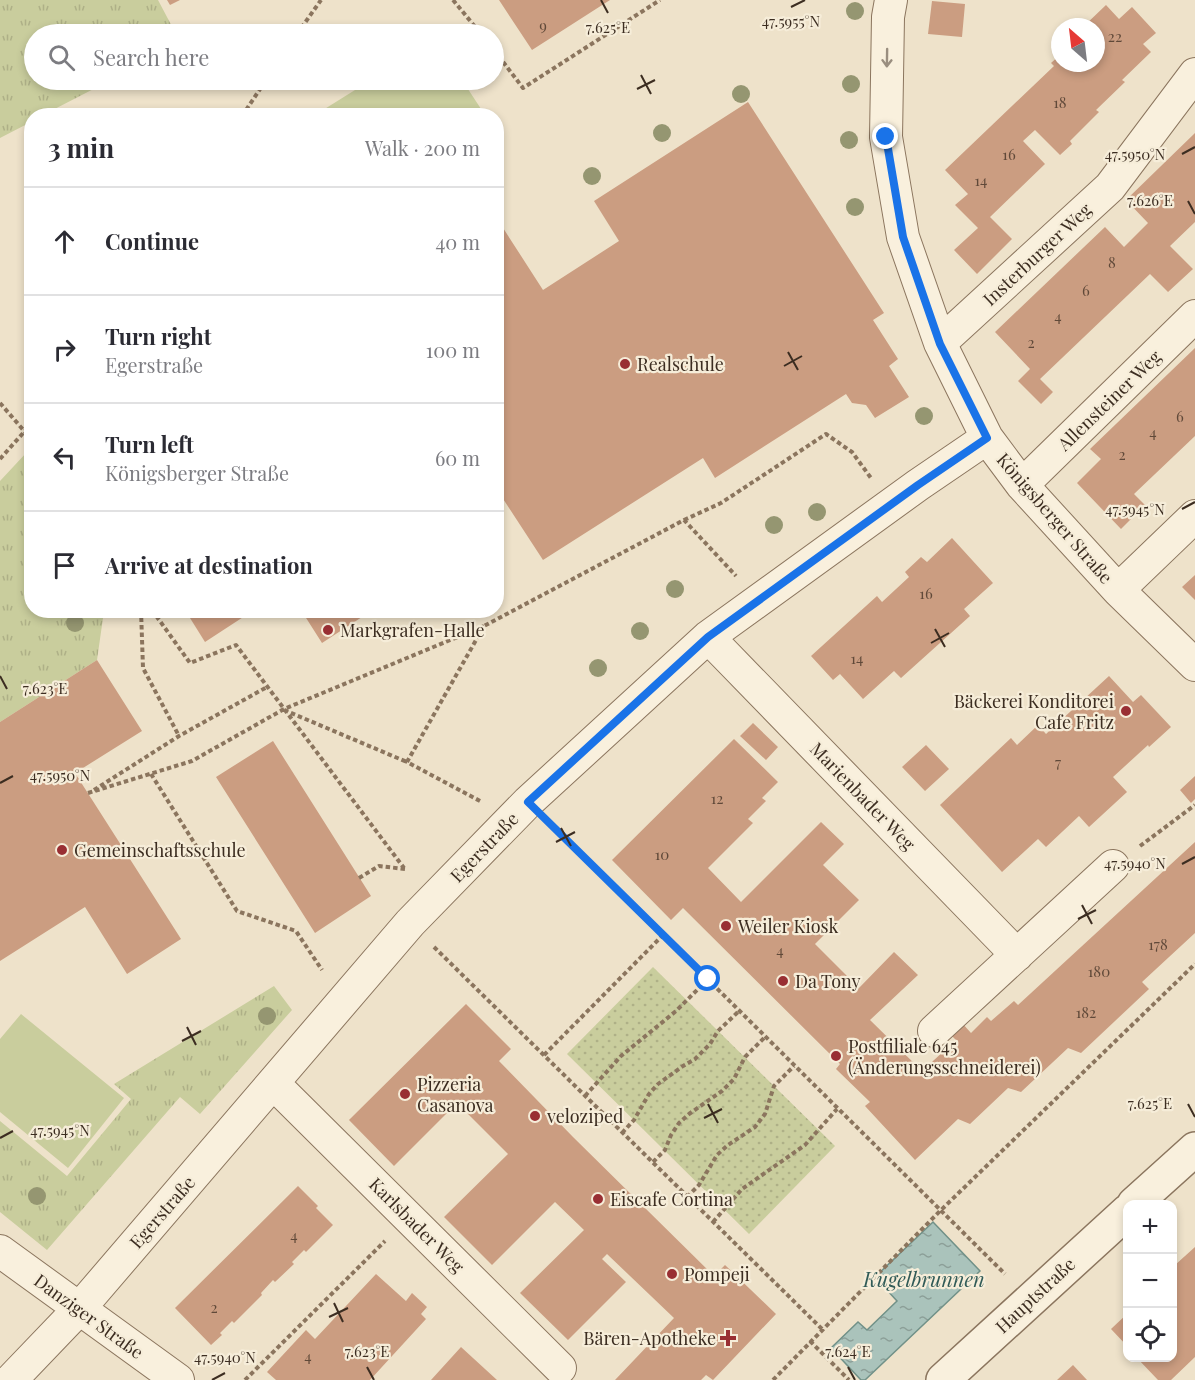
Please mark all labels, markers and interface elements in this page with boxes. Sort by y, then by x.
text: 47.5955°N [762,11,821,31]
house number: 9 [539,15,547,35]
text: 7.625°E [586,17,630,37]
north arrow [1051,18,1105,72]
search box [24,24,504,90]
house number: 22 [1108,26,1122,46]
icon: search [45,41,78,74]
text: Search here [93,42,209,72]
one-way arrow [881,48,893,68]
house number: 18 [1053,92,1067,112]
route end [872,123,898,149]
text: 3 min [48,130,114,165]
text: Walk · 200 m [365,134,480,161]
house number: 16 [1002,144,1016,164]
text: 47.5950°N [1105,144,1166,164]
house number: 14 [975,170,987,190]
text: 7.626°E [1127,190,1173,210]
street label: Insterburger Weg [978,197,1097,311]
icon: ahead [48,225,81,258]
text: Continue [105,226,199,256]
text: 40 m [435,228,480,255]
house number: 8 [1108,252,1116,272]
house number: 6 [1082,280,1090,300]
house number: 4 [1054,306,1062,326]
text: Turn right [105,321,211,351]
house number: 2 [1027,332,1035,352]
icon: right [48,333,81,366]
text: 100 m [426,336,480,363]
street label: Allensteiner Weg [1051,344,1166,456]
text: Egerstraße [105,351,203,378]
place label: Realschule [637,352,724,376]
marker: Realschule [618,357,632,371]
house number: 6 [1176,406,1184,426]
house number: 4 [1149,422,1157,442]
text: Turn left [105,429,194,459]
icon: left [48,441,81,474]
text: 60 m [435,444,480,471]
house number: 2 [1118,444,1126,464]
street label: Königsberger Straße [992,448,1118,588]
text: Königsberger Straße [105,459,289,486]
text: 47.5945°N [1105,499,1165,519]
icon: arrive [48,549,81,582]
text: Arrive at destination [105,550,313,580]
house number: 16 [919,583,933,603]
place label: Markgrafen-Halle [340,618,485,642]
marker: Markgrafen-Halle [321,623,335,637]
house number: 14 [851,648,863,668]
text: 7.623°E [23,678,67,698]
place label: Bäckerei Konditorei Cafe Fritz [954,689,1114,734]
marker: Bäckerei Konditorei Cafe Fritz [1119,704,1133,718]
street label: Marienbader Weg [805,737,921,856]
house number: 7 [1055,752,1061,772]
text: 47.5950°N [30,765,91,785]
house number: 12 [711,788,723,808]
street label: Egerstraße [445,807,523,887]
place label: Gemeinschaftsschule [74,838,246,862]
marker: Gemeinschaftsschule [55,843,69,857]
house number: 10 [655,844,669,864]
text: 47.5940°N [1104,853,1166,873]
place label: Weiler Kiosk [737,914,839,938]
marker: Weiler Kiosk [719,919,733,933]
house number: 178 [1148,934,1168,954]
house number: 4 [776,940,784,960]
house number: 180 [1088,961,1110,981]
route start [694,965,720,991]
place label: Da Tony [795,969,861,993]
marker: Da Tony [776,974,790,988]
house number: 182 [1076,1002,1096,1022]
place label: Postfiliale 645 (Änderungsschneiderei) [848,1034,1041,1079]
marker: Postfiliale 645 (Änderungsschneiderei) [829,1049,843,1063]
place label: Pizzeria Casanova [417,1072,494,1117]
marker: Pizzeria Casanova [398,1087,412,1101]
text: 7.625°E [1128,1093,1172,1113]
place label: veloziped [546,1104,624,1128]
marker: veloziped [528,1109,542,1123]
text: 47.5945°N [30,1120,90,1140]
street label: Egerstraße [124,1171,200,1253]
street label: Karlsbader Weg [364,1172,470,1278]
place label: Eiscafe Cortina [610,1187,733,1211]
marker: Eiscafe Cortina [591,1192,605,1206]
map controls [1123,1200,1177,1362]
button: + [1123,1200,1177,1254]
house number: 4 [290,1225,298,1245]
street label: Hauptstraße [990,1252,1080,1338]
button: − [1123,1254,1177,1308]
place label: Pompeji [684,1262,750,1286]
water label: Kugelbrunnen [862,1265,985,1292]
marker: Pompeji [665,1267,679,1281]
street label: Danziger Straße [29,1268,149,1364]
house number: 2 [210,1297,218,1317]
button: locate [1123,1308,1177,1362]
place label: Bären-Apotheke [583,1326,716,1350]
marker: Bären-Apotheke [721,1331,735,1345]
text: 7.623°E [345,1341,389,1361]
text: 7.624°E [825,1341,871,1361]
house number: 4 [304,1346,312,1366]
text: 47.5940°N [194,1347,256,1367]

